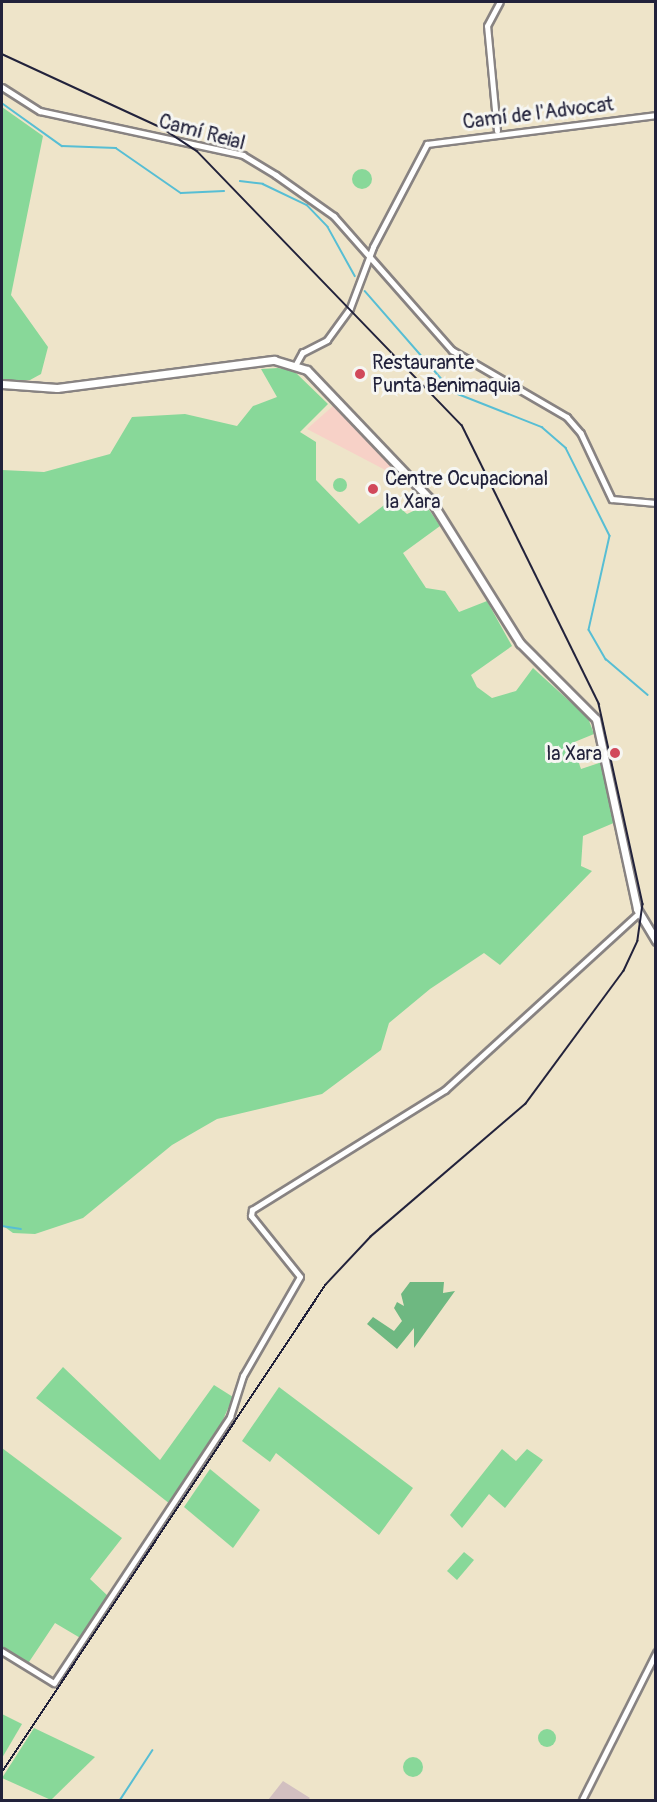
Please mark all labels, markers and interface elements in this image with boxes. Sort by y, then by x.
street label: Camí de l'Advocat [461,92,615,134]
street label: Camí Reial [156,109,248,155]
place label: Restaurante Punta Benimaquia [372,350,520,397]
marker: Restaurante Punta Benimaquia [353,367,367,381]
place label: Centre Ocupacional la Xara [385,466,548,513]
marker: Centre Ocupacional la Xara [366,482,380,496]
place label: la Xara [547,741,602,765]
marker: la Xara [606,744,624,762]

